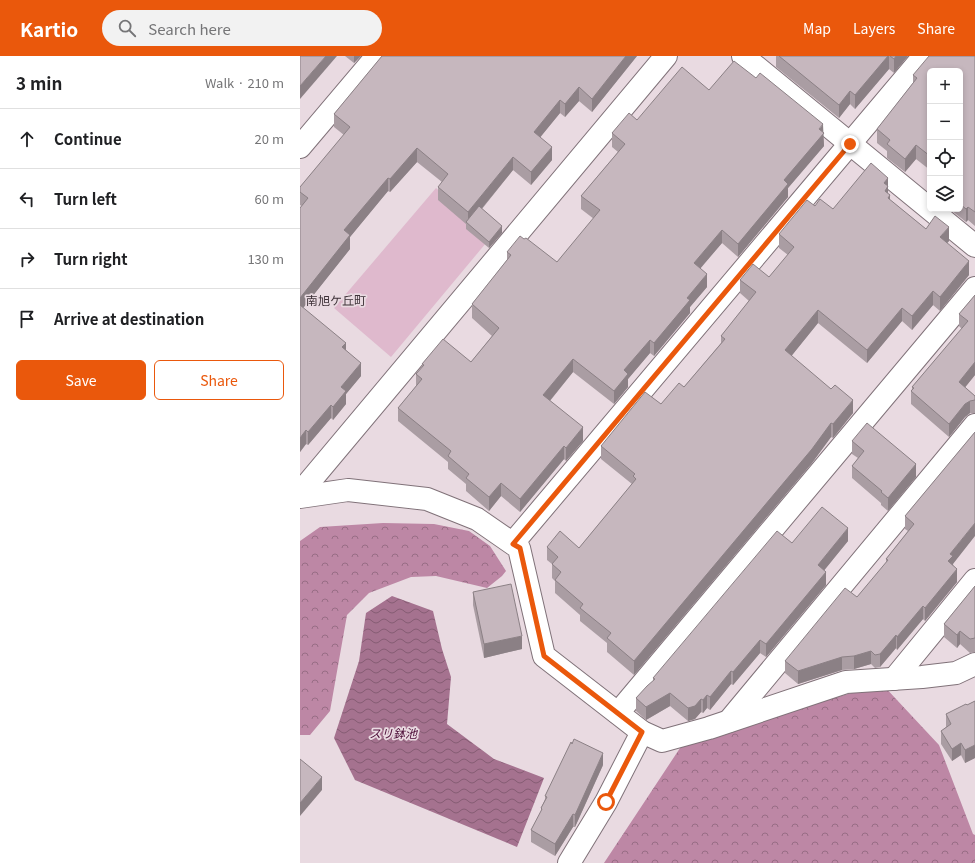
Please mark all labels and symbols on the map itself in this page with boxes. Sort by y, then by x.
route end [841,135,859,153]
district label: 南旭ケ丘町 [306,291,366,308]
water label: スリ鉢池 [369,724,418,741]
route start [597,793,615,811]

